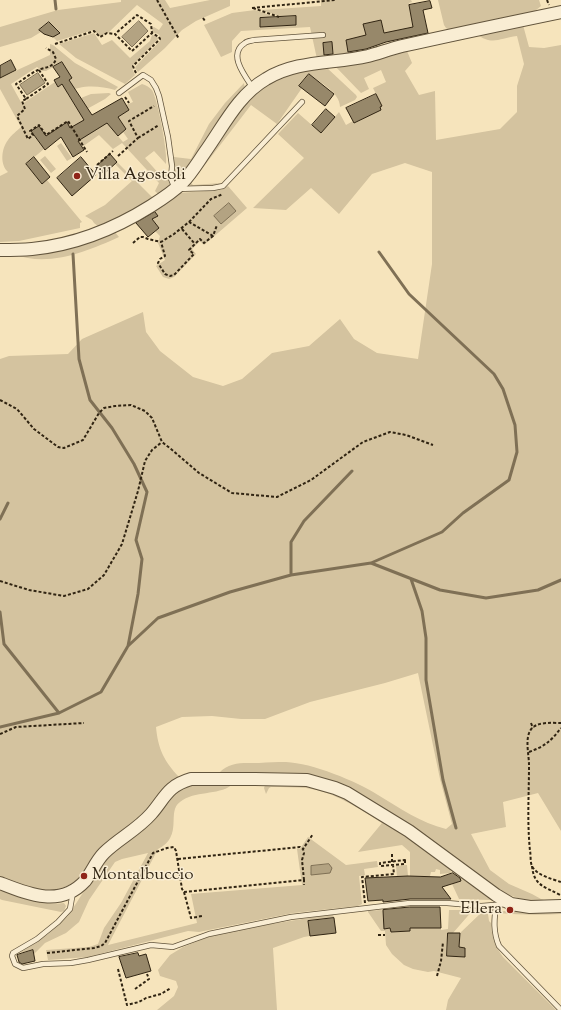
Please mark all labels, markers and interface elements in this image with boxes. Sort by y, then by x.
place label: Villa Agostoli [85,166,186,186]
marker: Villa Agostoli [72,171,82,181]
place label: Montalbuccio [92,866,194,886]
marker: Montalbuccio [79,871,89,881]
place label: Ellera [460,900,502,920]
marker: Ellera [505,905,515,915]

